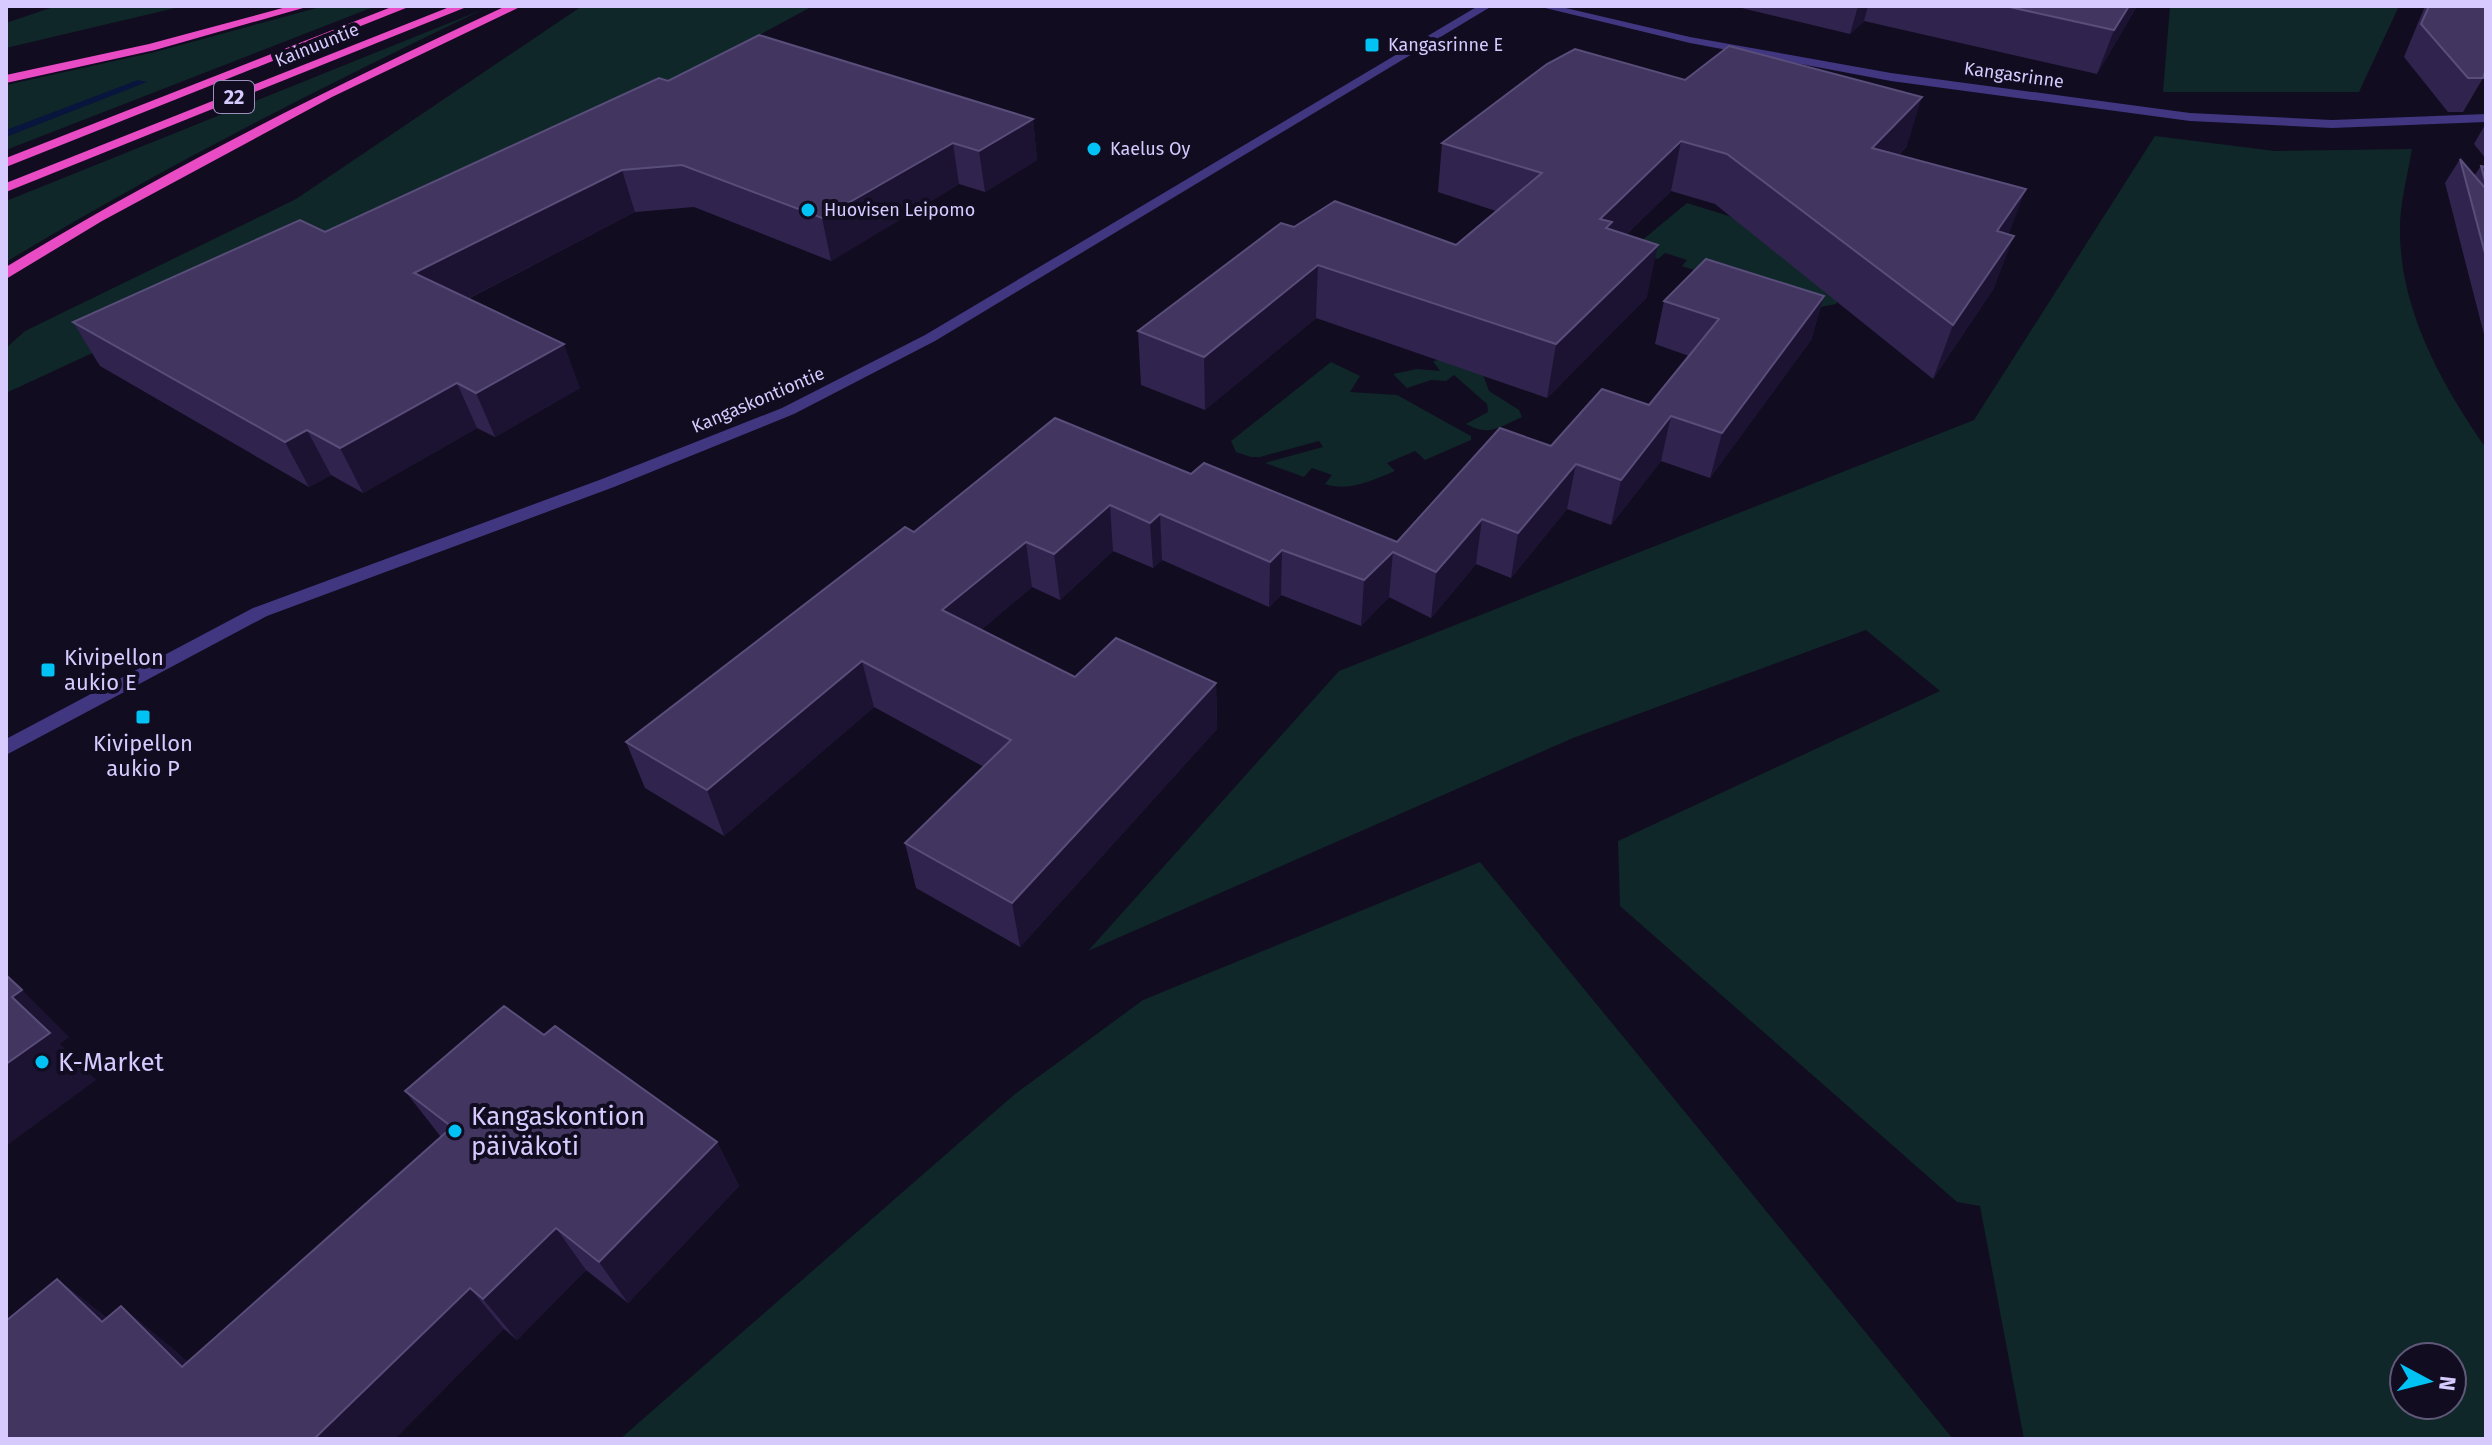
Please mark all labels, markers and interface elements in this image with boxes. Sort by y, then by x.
street label: Kainuuntie [272,18,362,72]
place label: Kangasrinne E [1388,34,1503,56]
marker: Kangasrinne E [1363,36,1381,54]
street label: Kangasrinne [1963,57,2065,93]
road number: 22 [214,81,254,113]
place label: Kaelus Oy [1110,138,1190,160]
marker: Kaelus Oy [1085,140,1103,158]
place label: Huovisen Leipomo [824,199,975,221]
marker: Huovisen Leipomo [799,201,817,219]
street label: Kangaskontiontie [688,362,828,438]
place label: Kivipellon aukio E [64,644,164,696]
marker: Kivipellon aukio E [39,661,57,679]
marker: Kivipellon aukio P [134,708,152,726]
place label: Kivipellon aukio P [93,730,193,782]
place label: K-Market [58,1047,165,1078]
marker: K-Market [33,1053,51,1071]
place label: Kangaskontion päiväkoti [471,1101,645,1162]
marker: Kangaskontion päiväkoti [446,1122,464,1140]
north arrow [2388,1341,2468,1421]
text: N [2433,1374,2462,1392]

